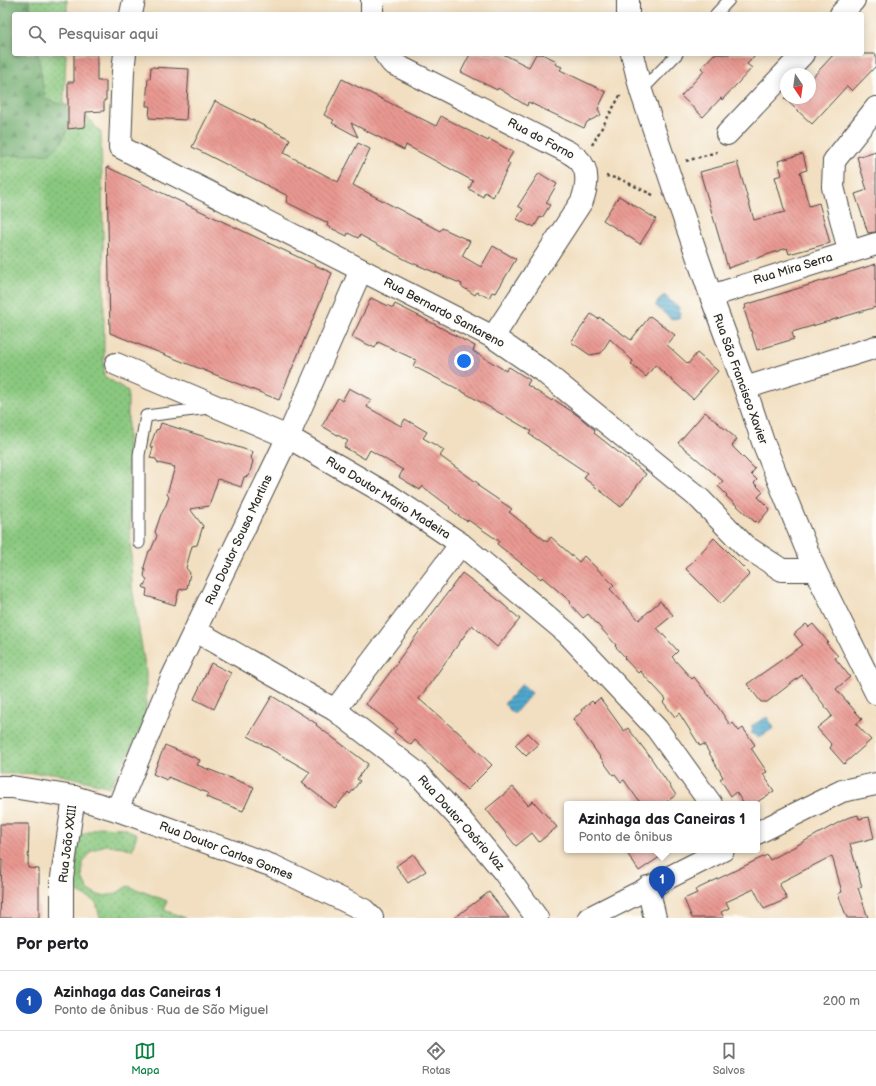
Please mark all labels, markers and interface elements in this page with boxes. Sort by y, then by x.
search box [12,12,864,56]
icon: search [26,23,48,45]
text: Pesquisar aqui [58,25,158,44]
north arrow [780,68,816,104]
street label: Rua do Forno [505,115,577,163]
street label: Rua Mira Serra [752,250,835,288]
street label: Rua Bernardo Santareno [381,275,507,351]
street label: Rua São Francisco Xavier [709,311,771,447]
your location [454,351,474,371]
street label: Rua Doutor Mário Madeira [323,453,453,543]
street label: Rua Doutor Sousa Martins [202,472,276,608]
street label: Rua Doutor Osório Vaz [414,772,508,874]
popup [564,801,760,853]
street label: Rua João XXIII [56,804,80,884]
text: Azinhaga das Caneiras 1 [578,810,746,829]
street label: Rua Doutor Carlos Gomes [157,819,295,883]
text: Ponto de ônibus [578,829,672,845]
pin: 1 [649,866,675,899]
text: Por perto [16,934,89,954]
text: Azinhaga das Caneiras 1 [54,983,221,1002]
text: 1 [26,993,32,1009]
text: 200 m [823,993,860,1009]
text: Ponto de ônibus · Rua de São Miguel [54,1002,268,1018]
tab: Mapa [131,1040,159,1077]
tab: Rotas [422,1040,450,1077]
tab: Salvos [713,1040,745,1077]

